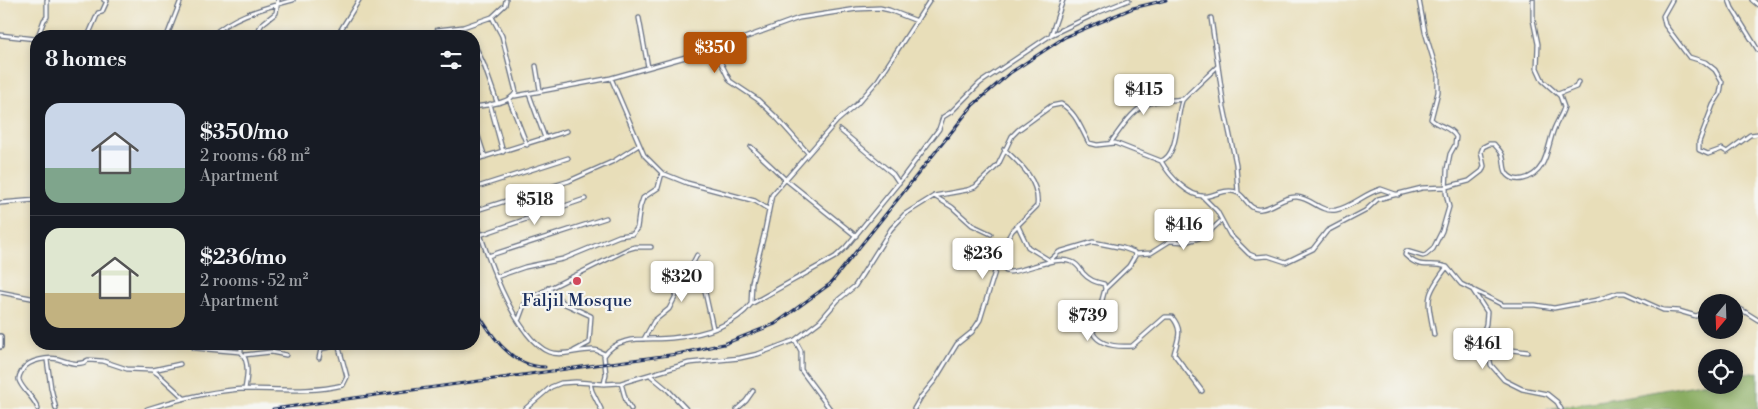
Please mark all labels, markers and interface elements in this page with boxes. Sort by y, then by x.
pin: $350 [685,32,745,74]
text: $350 [695,38,735,58]
icon: filters [437,46,465,74]
text: 8 homes [45,47,127,73]
pin: $415 [1114,74,1174,116]
text: $415 [1125,80,1163,100]
text: $350/mo [200,120,289,146]
icon: home [85,123,145,183]
text: 2 rooms · 68 m² [200,146,310,166]
text: Apartment [200,166,279,186]
pin: $518 [505,184,565,226]
text: $518 [516,190,554,210]
pin: $416 [1154,208,1214,251]
text: $416 [1165,215,1203,235]
pin: $236 [953,238,1013,280]
text: $236 [963,244,1003,264]
text: $236/mo [200,245,287,271]
icon: home [85,248,145,308]
pin: $320 [652,260,712,303]
text: $320 [662,267,702,287]
text: 2 rooms · 52 m² [200,271,308,291]
marker: Faljil Mosque [571,275,583,287]
place label: Faljil Mosque [522,289,632,312]
text: Apartment [200,291,279,311]
north arrow [1698,294,1742,339]
map controls [1698,294,1743,394]
pin: $739 [1058,300,1118,342]
text: $739 [1069,306,1107,326]
pin: $461 [1453,328,1513,370]
text: $461 [1464,334,1502,354]
button: locate [1698,349,1743,394]

